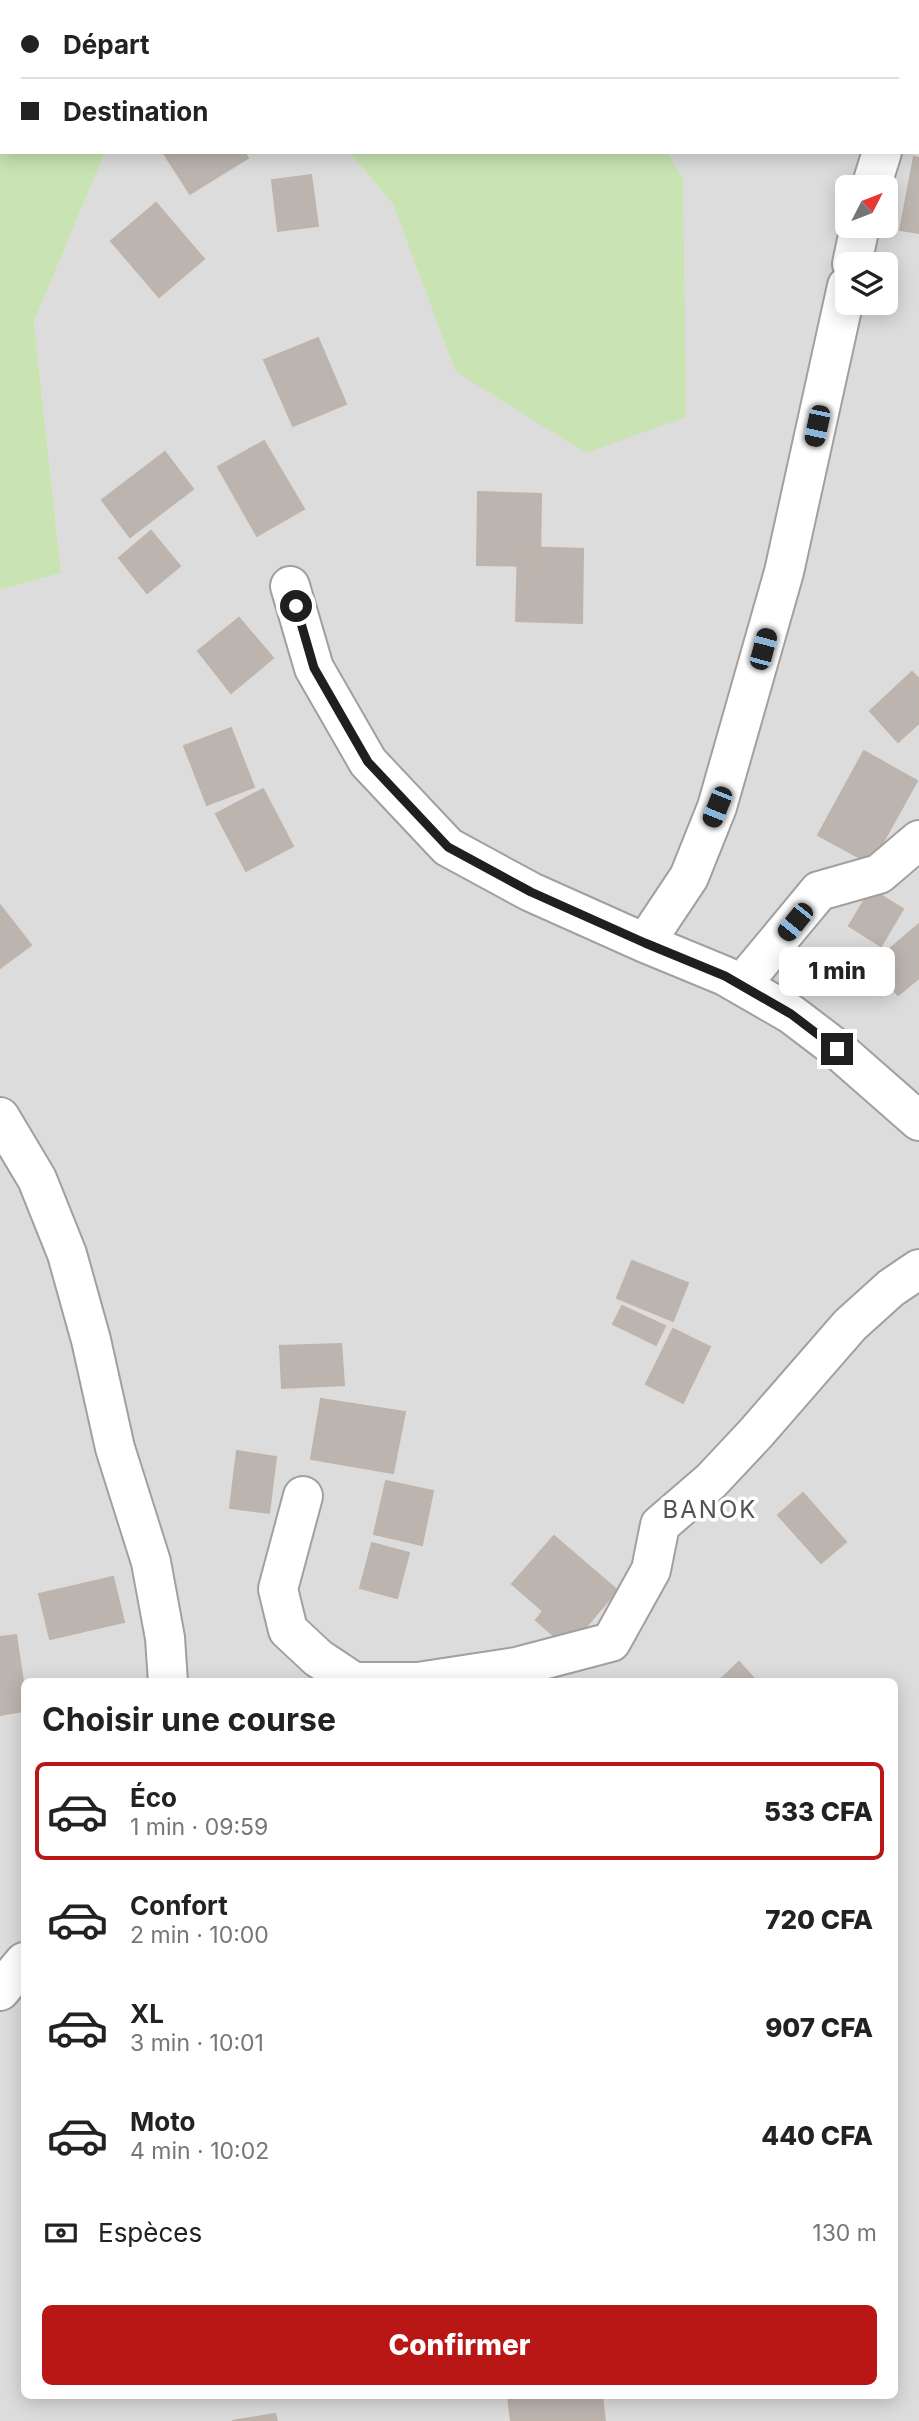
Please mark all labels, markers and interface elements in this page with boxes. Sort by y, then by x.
text: Départ [63,29,150,60]
text: Destination [63,96,208,127]
north arrow [835,175,898,238]
map controls [835,175,898,315]
button: layers [835,252,898,315]
car [803,403,832,449]
route start [280,590,312,622]
car [748,626,779,672]
car [700,784,735,830]
car [774,899,817,945]
callout: 1 min [779,948,895,996]
text: 1 min [808,957,866,985]
route end [821,1033,853,1065]
district label: BANOK [663,1495,757,1524]
text: Choisir une course [42,1700,336,1739]
icon: car [46,1780,109,1843]
text: Éco [130,1782,177,1813]
text: 533 CFA [764,1796,873,1827]
text: 1 min · 09:59 [130,1813,268,1841]
icon: car [46,1888,109,1951]
text: Confort [130,1890,228,1921]
text: 720 CFA [765,1904,873,1935]
text: 2 min · 10:00 [130,1921,269,1949]
icon: car [46,1996,109,2059]
text: XL [130,1998,164,2029]
text: 907 CFA [765,2012,873,2043]
text: 3 min · 10:01 [130,2029,264,2057]
icon: car [46,2104,109,2167]
text: Moto [130,2106,195,2137]
text: 440 CFA [761,2120,873,2151]
text: 4 min · 10:02 [130,2137,269,2165]
icon: cash [42,2214,80,2252]
text: Espèces [98,2217,202,2248]
text: 130 m [812,2219,877,2247]
button: Confirmer [42,2305,877,2385]

